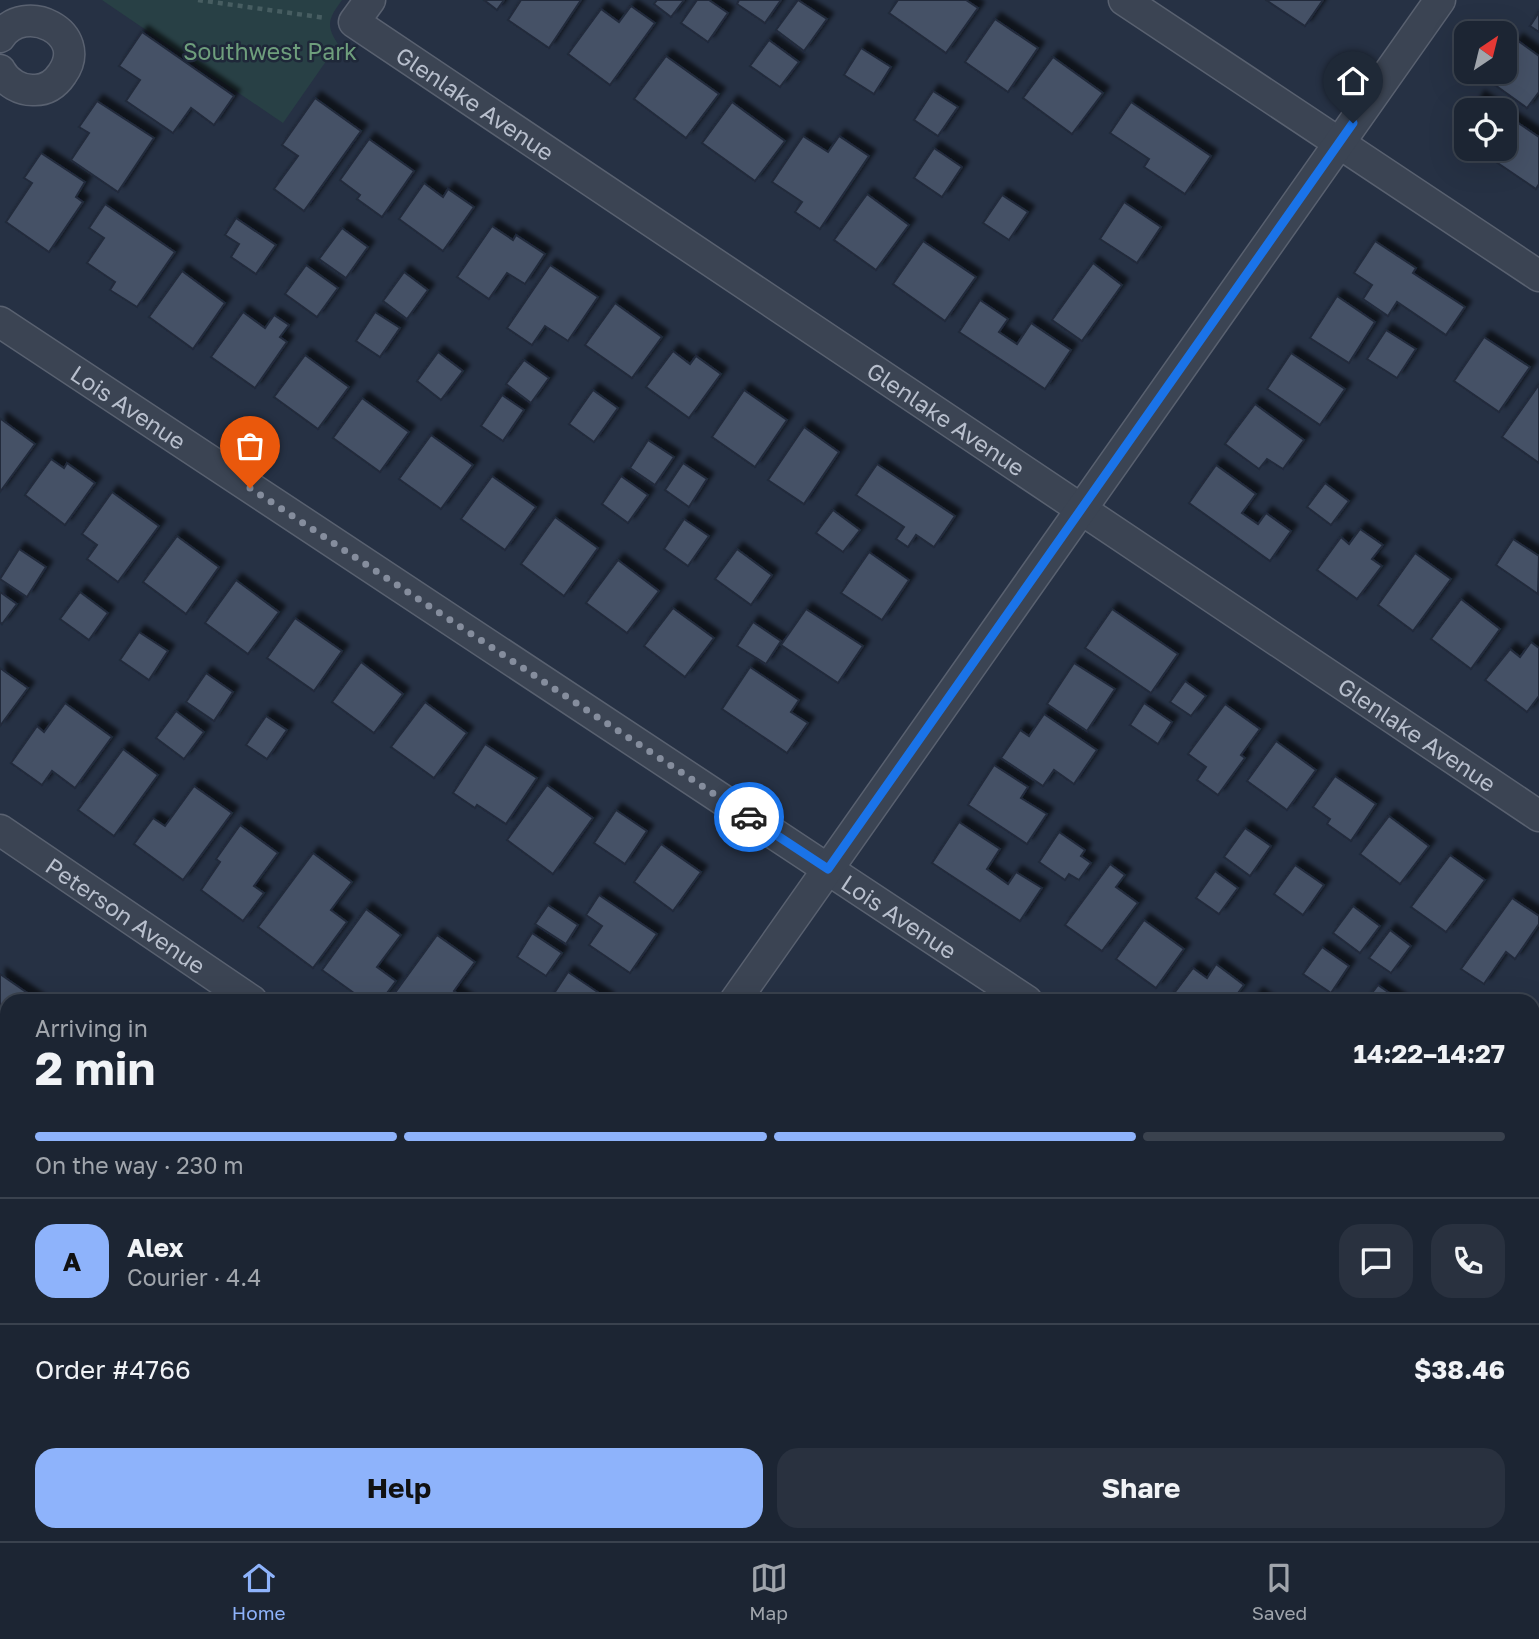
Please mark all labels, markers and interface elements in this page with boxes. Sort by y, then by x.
north arrow [1454,21,1517,84]
map controls [1454,21,1517,161]
park label: Southwest Park [183,37,357,65]
street label: Glenlake Avenue [391,40,559,166]
pin [1323,51,1383,123]
icon: home [1334,62,1372,100]
button: locate [1454,98,1517,161]
street label: Glenlake Avenue [862,356,1030,482]
street label: Lois Avenue [66,359,191,455]
pin [220,416,280,488]
icon: bag [231,427,269,465]
street label: Glenlake Avenue [1333,672,1501,797]
courier [714,782,784,852]
icon: car [730,798,768,836]
street label: Peterson Avenue [41,851,211,979]
street label: Lois Avenue [836,868,962,965]
text: Arriving in [35,1014,148,1042]
text: 14:22–14:27 [1354,1038,1505,1069]
text: 2 min [35,1040,155,1095]
text: On the way · 230 m [35,1151,244,1179]
button: chat [1339,1224,1413,1298]
button: phone [1431,1224,1505,1298]
text: Alex [127,1232,184,1263]
text: A [63,1246,81,1277]
text: Courier · 4.4 [127,1263,261,1291]
text: Order #4766 [35,1354,191,1385]
text: $38.46 [1414,1354,1505,1385]
button: Help [35,1448,763,1528]
button: Share [777,1448,1505,1528]
tab: Home [232,1559,286,1624]
tab: Map [749,1559,788,1624]
tab: Saved [1252,1559,1307,1624]

